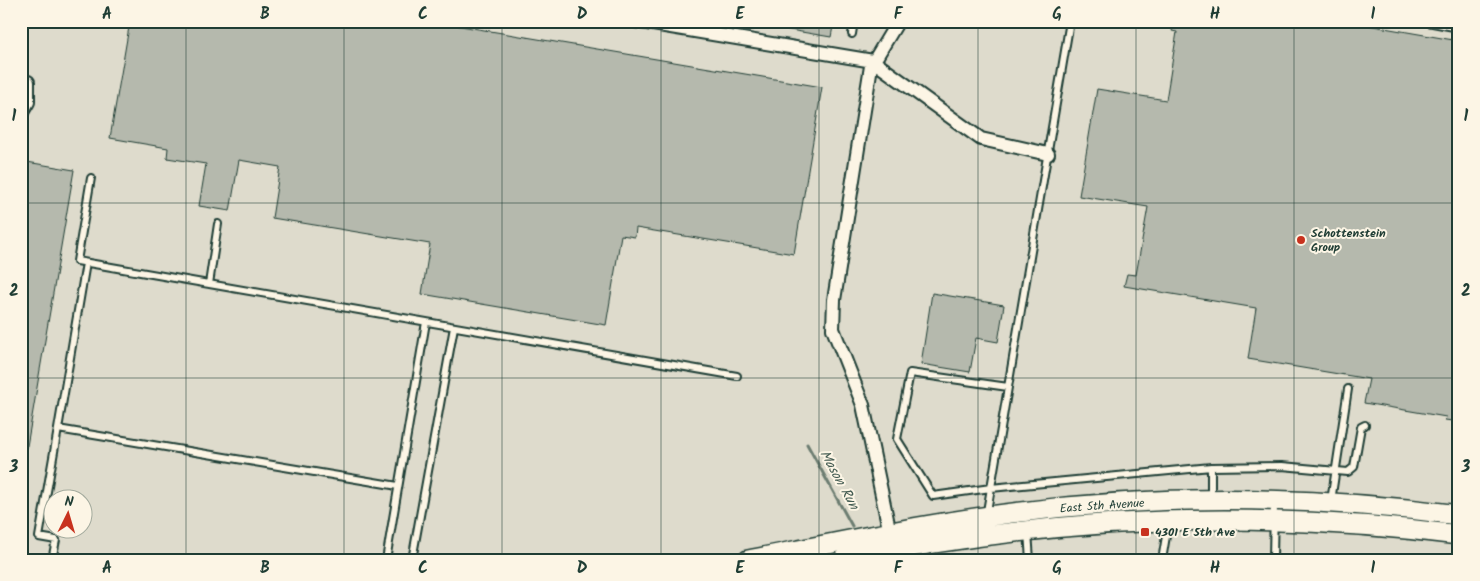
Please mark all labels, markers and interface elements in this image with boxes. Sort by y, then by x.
text: A [102,2,112,27]
text: B [260,2,270,27]
text: C [418,2,428,27]
text: D [577,2,588,27]
text: E [736,2,746,27]
text: F [894,2,904,27]
text: G [1052,2,1062,27]
text: H [1210,2,1220,27]
text: I [1371,2,1376,27]
text: 1 [12,104,17,129]
text: 1 [1464,104,1469,129]
place label: Schottenstein Group [1311,224,1386,257]
marker: Schottenstein Group [1295,234,1307,246]
text: 2 [9,279,19,304]
text: 2 [1461,279,1471,304]
water label: Mason Run [814,446,865,515]
text: 3 [9,455,19,480]
text: 3 [1461,455,1471,480]
north arrow [42,488,92,538]
text: N [64,491,75,513]
street label: East 5th Avenue [1059,494,1146,518]
place label: 4301 E 5th Ave [1155,523,1235,542]
marker: 4301 E 5th Ave [1139,526,1151,538]
text: A [102,556,112,581]
text: B [260,556,270,581]
text: C [418,556,428,581]
text: D [577,556,588,581]
text: E [736,556,746,581]
text: F [894,556,904,581]
text: G [1052,556,1062,581]
text: H [1210,556,1220,581]
text: I [1371,556,1376,581]

